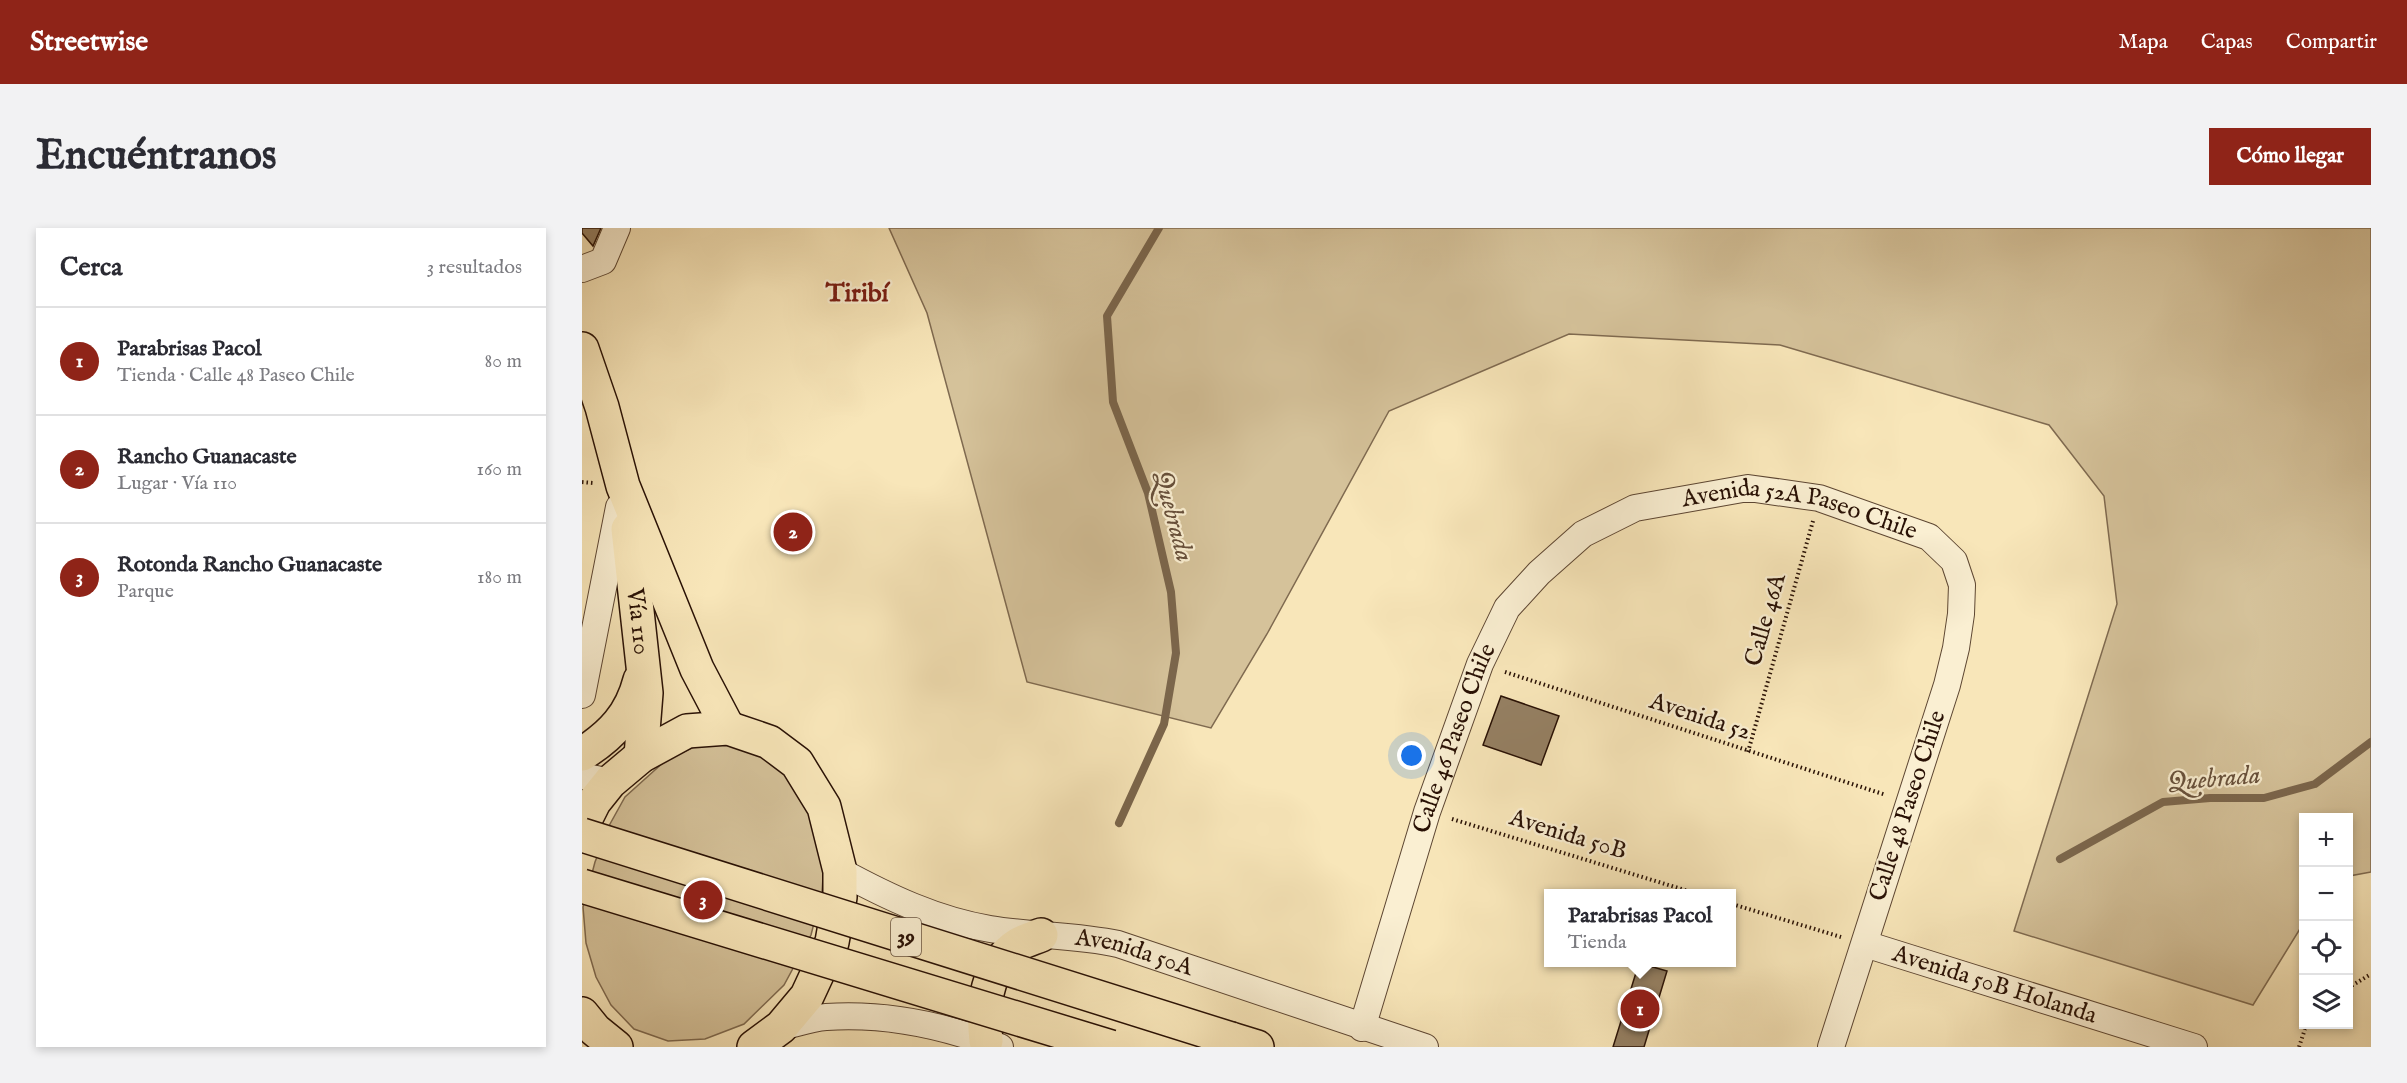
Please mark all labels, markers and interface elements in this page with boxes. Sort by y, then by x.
text: Streetwise [30,25,148,60]
text: Mapa [2119,29,2168,56]
text: Capas [2201,29,2253,56]
text: Compartir [2286,29,2377,56]
button: Cómo llegar [2209,128,2371,185]
text: Encuéntranos [36,130,277,183]
text: Cerca [60,251,122,284]
text: 3 resultados [427,255,522,280]
district label: Tiribí [824,277,891,310]
text: Parabrisas Pacol [117,335,261,363]
text: 1 [76,349,83,374]
text: 80 m [485,349,522,374]
text: Tienda · Calle 48 Paseo Chile [117,363,355,388]
text: Rancho Guanacaste [117,443,297,471]
text: 2 [75,457,84,482]
text: 160 m [476,457,522,482]
water label: Quebrada [1145,467,1201,565]
text: Lugar · Vía 110 [117,471,237,496]
street label: Avenida 52A Paseo Chile [1678,472,1921,547]
pin: 2 [774,510,812,554]
text: Rotonda Rancho Guanacaste [117,551,382,579]
text: 3 [76,565,83,590]
text: 180 m [477,565,522,590]
street label: Calle 46A [1738,569,1794,670]
text: Parque [117,579,174,604]
street label: Vía 110 [619,586,657,656]
street label: Calle 46 Paseo Chile [1406,638,1503,837]
street label: Avenida 52 [1644,686,1755,748]
street label: Calle 48 Paseo Chile [1863,707,1953,905]
your location [1397,741,1426,770]
water label: Quebrada [2166,759,2262,799]
street label: Avenida 50B [1505,802,1630,868]
map controls [2299,813,2353,1029]
button: + [2299,813,2353,867]
button: − [2299,867,2353,921]
pin: 3 [684,878,722,922]
popup [1544,889,1736,967]
text: Parabrisas Pacol [1568,902,1712,930]
road number: 39 [891,918,921,956]
button: locate [2299,921,2353,975]
street label: Avenida 50A [1073,922,1198,984]
text: Tienda [1568,930,1627,955]
street label: Avenida 50B Holanda [1888,938,2101,1031]
button: layers [2299,975,2353,1029]
pin: 1 [1620,986,1660,1032]

